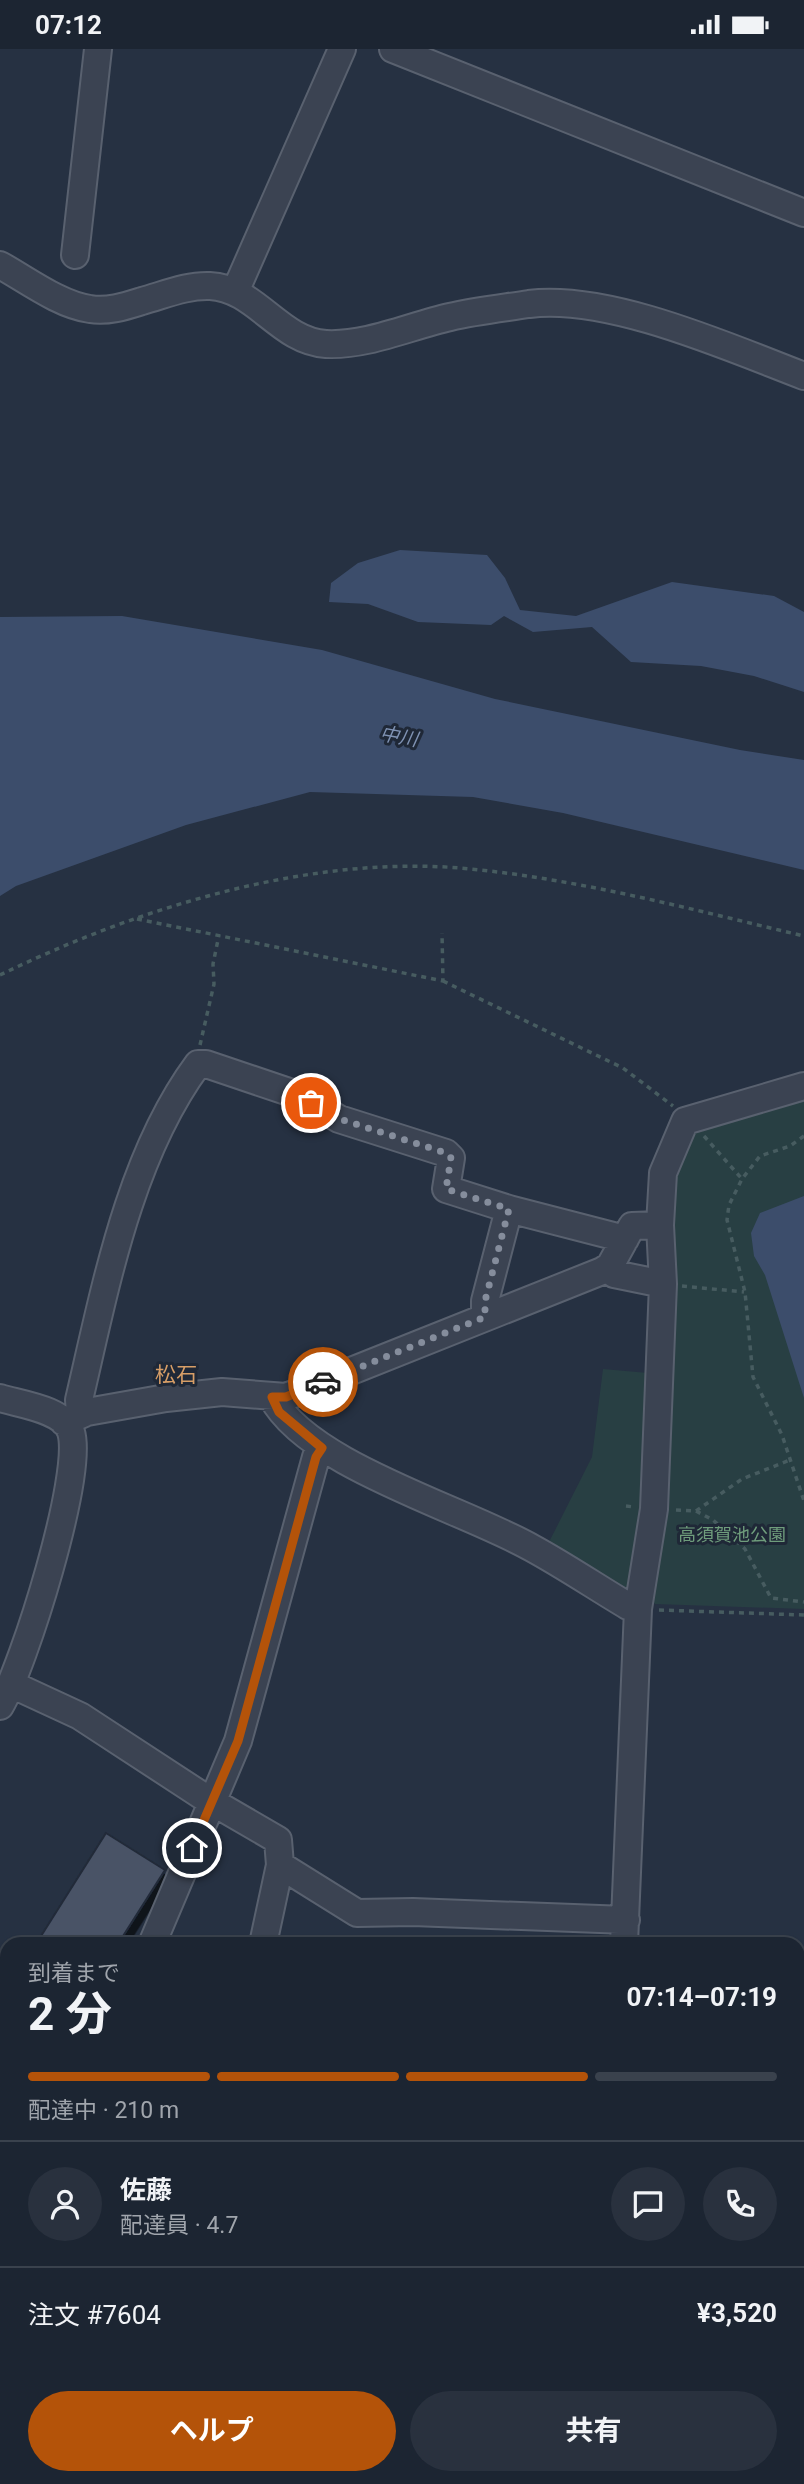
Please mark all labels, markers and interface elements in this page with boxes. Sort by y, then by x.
text: 07:12 [35,10,102,40]
water label: 中川 [378,722,422,751]
pin [281,1073,341,1133]
icon: bag [292,1084,330,1122]
courier [288,1347,358,1417]
district label: 松石 [155,1363,197,1387]
icon: car [304,1363,342,1401]
park label: 高須賀池公園 [678,1524,786,1545]
pin [162,1818,222,1878]
icon: home [173,1829,211,1867]
text: 到着まで [28,1960,120,1987]
text: 07:14–07:19 [627,1982,777,2012]
text: 2 分 [28,1987,112,2041]
text: 配達中 · 210 m [28,2097,179,2124]
button: person [28,2167,102,2241]
button: chat [611,2167,685,2241]
button: phone [703,2167,777,2241]
text: 佐藤 [120,2175,172,2205]
text: 配達員 · 4.7 [120,2212,238,2239]
text: ¥3,520 [697,2298,777,2328]
text: 注文 #7604 [28,2300,161,2330]
button: ヘルプ [28,2391,396,2471]
button: 共有 [410,2391,777,2471]

